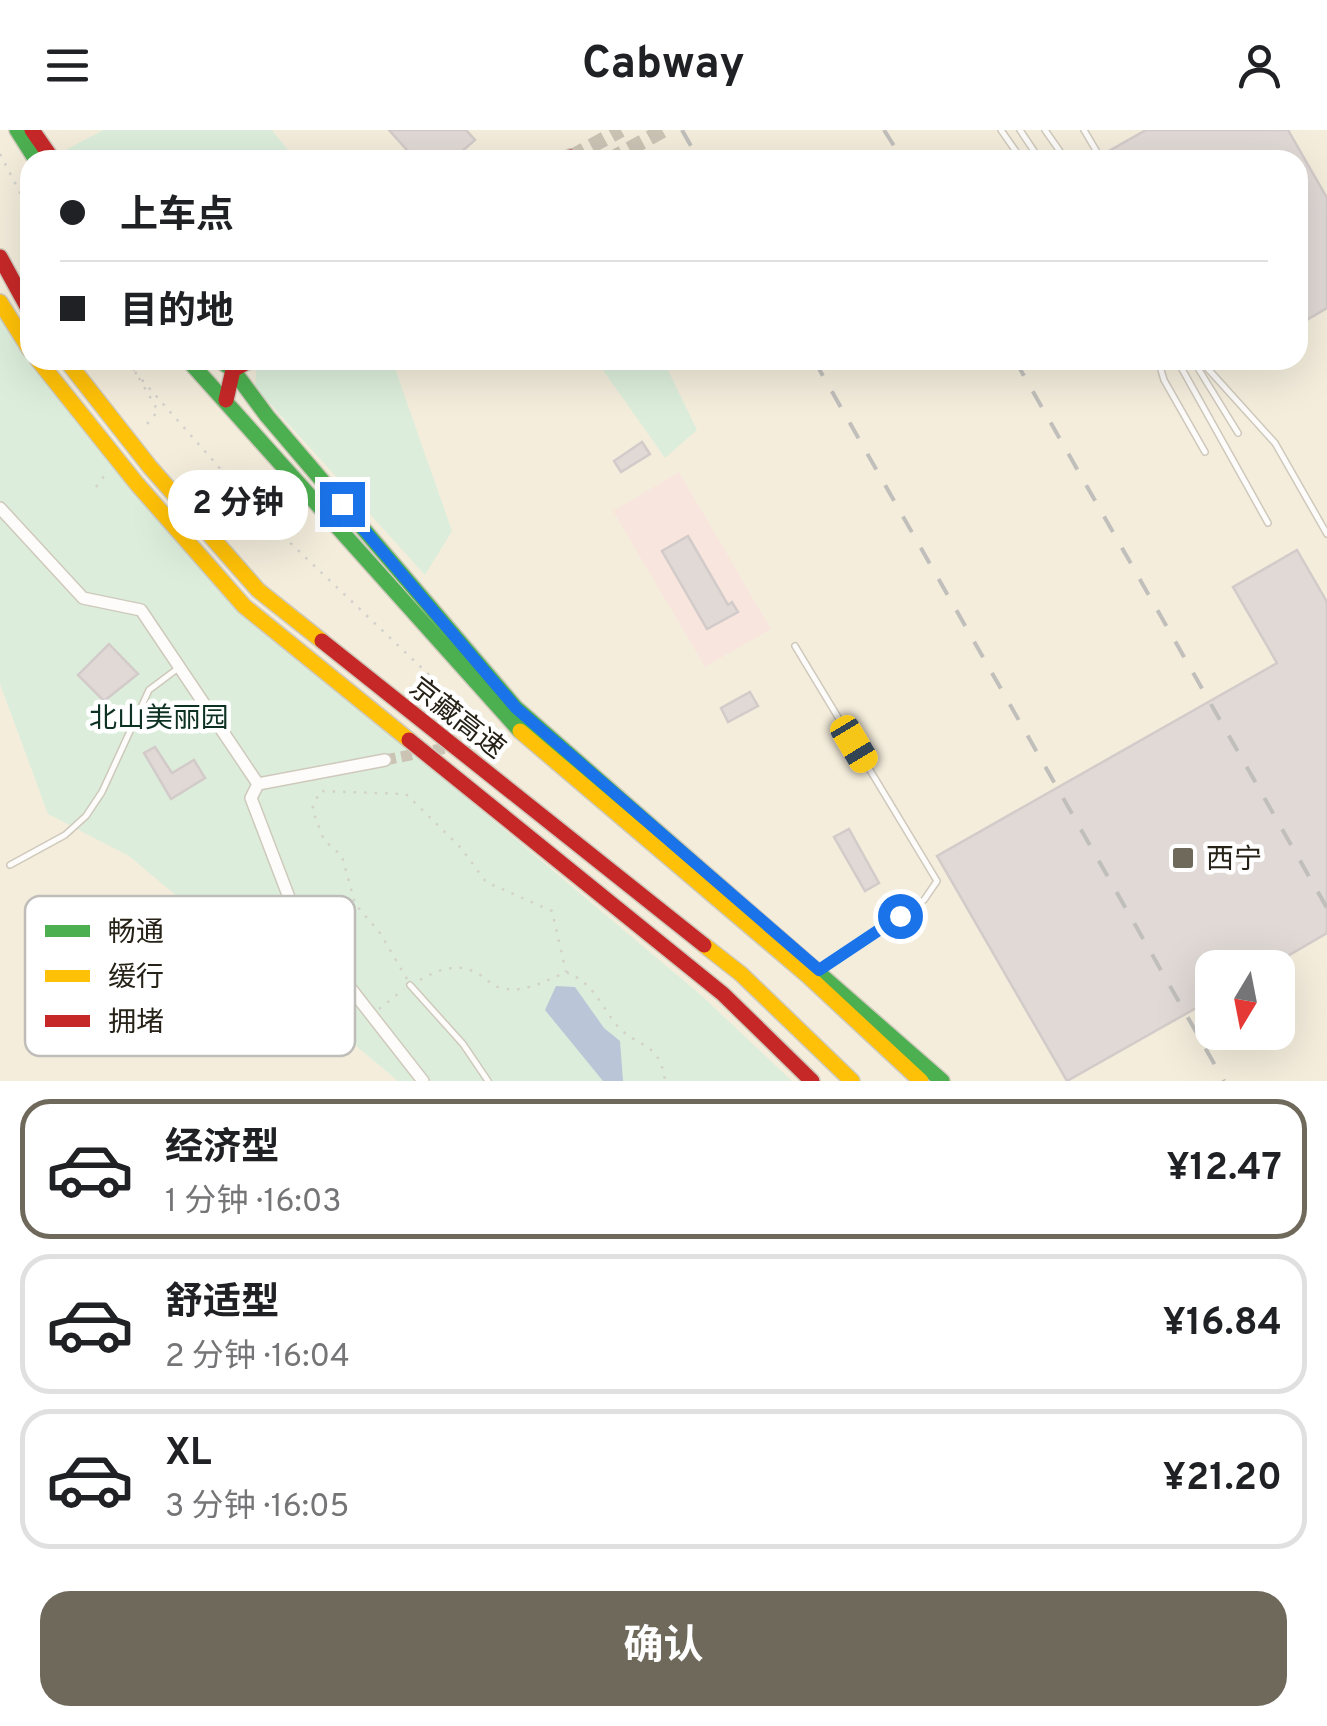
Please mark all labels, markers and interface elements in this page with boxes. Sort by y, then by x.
text: Cabway [582,37,745,94]
icon: menu [40,38,95,93]
icon: person [1232,38,1287,93]
text: 上车点 [120,193,234,242]
text: 目的地 [120,289,234,338]
callout: 2 分钟 [167,469,307,539]
route end [320,482,365,527]
text: 2 分钟 [192,485,284,525]
street label: 京藏高速 [401,671,511,768]
park label: 北山美丽园 [89,702,229,738]
car [826,711,882,777]
place label: 西宁 [1206,843,1262,879]
marker: 西宁 [1170,845,1196,871]
route start [878,894,923,939]
legend [25,896,355,1056]
text: 畅通 [108,916,164,952]
north arrow [1195,950,1295,1050]
map controls [1195,950,1295,1050]
text: 缓行 [108,961,164,997]
text: 拥堵 [108,1006,164,1042]
icon: car [45,1124,135,1214]
text: 经济型 [165,1125,279,1174]
text: ¥12.47 [1166,1145,1282,1194]
text: 1 分钟 · 16:03 [165,1183,342,1223]
icon: car [45,1279,135,1369]
text: 舒适型 [165,1280,279,1329]
text: ¥16.84 [1163,1300,1282,1349]
text: 2 分钟 · 16:04 [165,1338,350,1378]
text: XL [165,1430,212,1479]
icon: car [45,1434,135,1524]
text: ¥21.20 [1163,1455,1282,1504]
text: 3 分钟 · 16:05 [165,1488,349,1528]
button: 确认 [40,1591,1287,1706]

